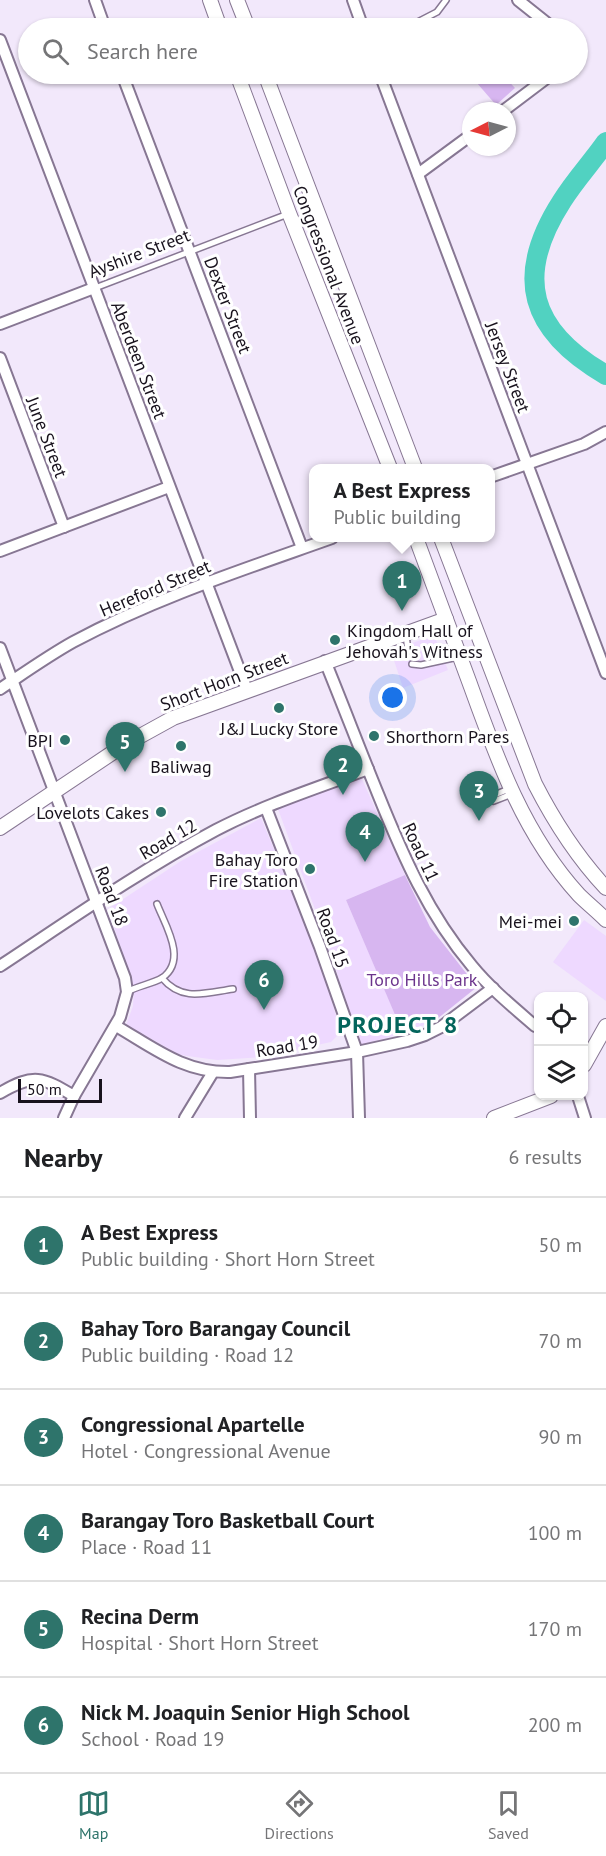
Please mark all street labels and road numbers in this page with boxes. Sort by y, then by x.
street label: Congressional Avenue [288,182,370,348]
street label: Ayshire Street [85,223,193,283]
street label: Dexter Street [199,253,257,357]
street label: Aberdeen Street [106,298,172,422]
street label: Jersey Street [480,317,536,416]
street label: June Street [21,392,73,481]
street label: Hereford Street [96,554,214,622]
street label: Short Horn Street [157,646,291,716]
street label: Road 12 [135,813,201,865]
street label: Road 11 [397,819,445,885]
street label: Road 18 [90,863,134,929]
street label: Road 15 [311,905,355,971]
street label: Road 19 [254,1030,320,1062]

